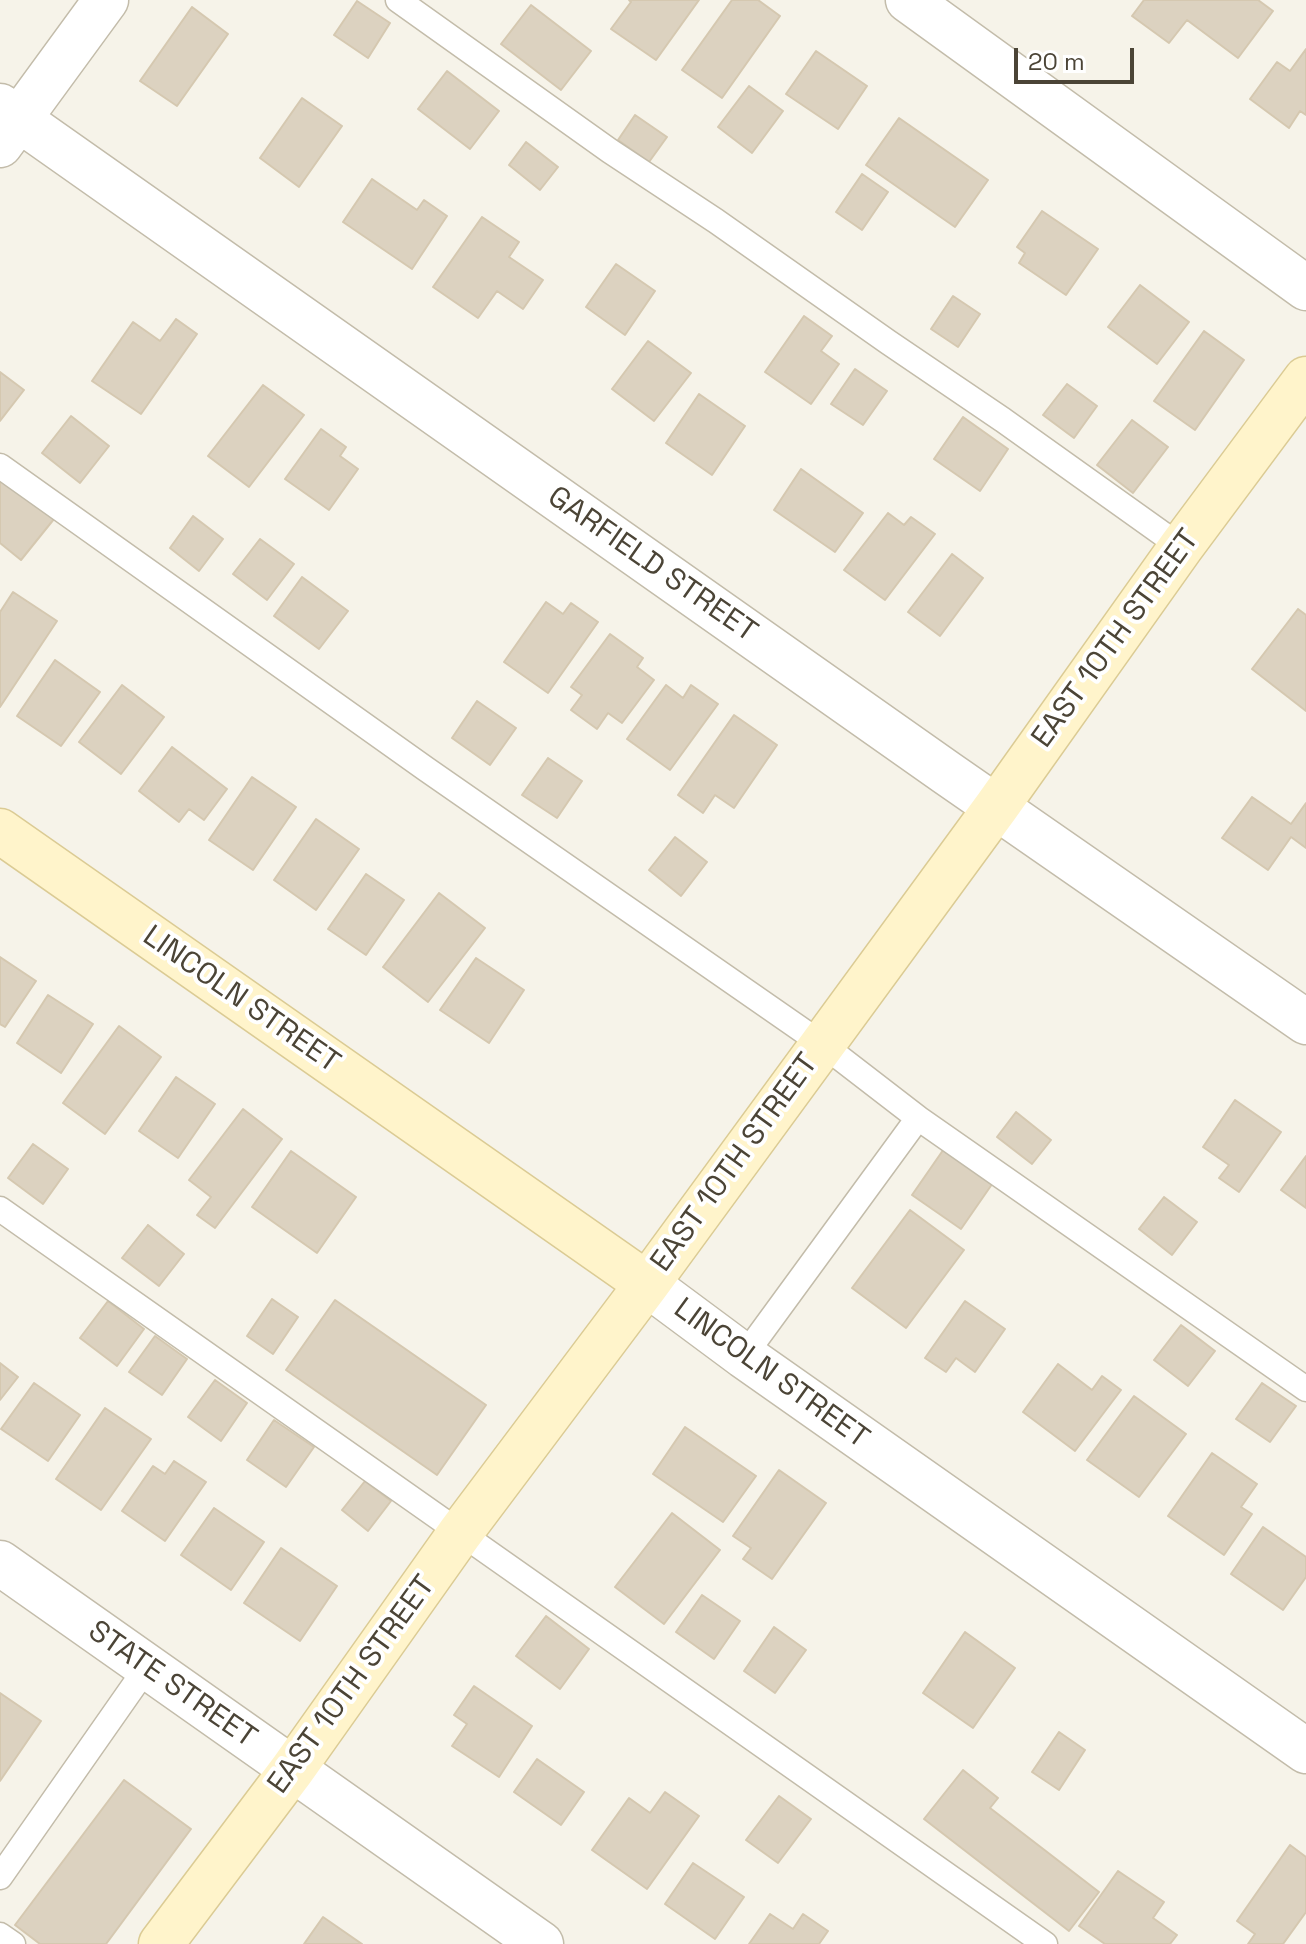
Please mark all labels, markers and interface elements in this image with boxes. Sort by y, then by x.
scale bar [1018,32,1138,82]
text: 20 m [1028,46,1085,77]
street label: GARFIELD STREET [540,479,764,651]
street label: EAST 10TH STREET [1025,523,1207,755]
street label: LINCOLN STREET [135,919,347,1081]
street label: EAST 10TH STREET [644,1047,826,1279]
street label: LINCOLN STREET [666,1291,876,1457]
street label: EAST 10TH STREET [261,1569,443,1801]
street label: STATE STREET [81,1614,263,1756]

